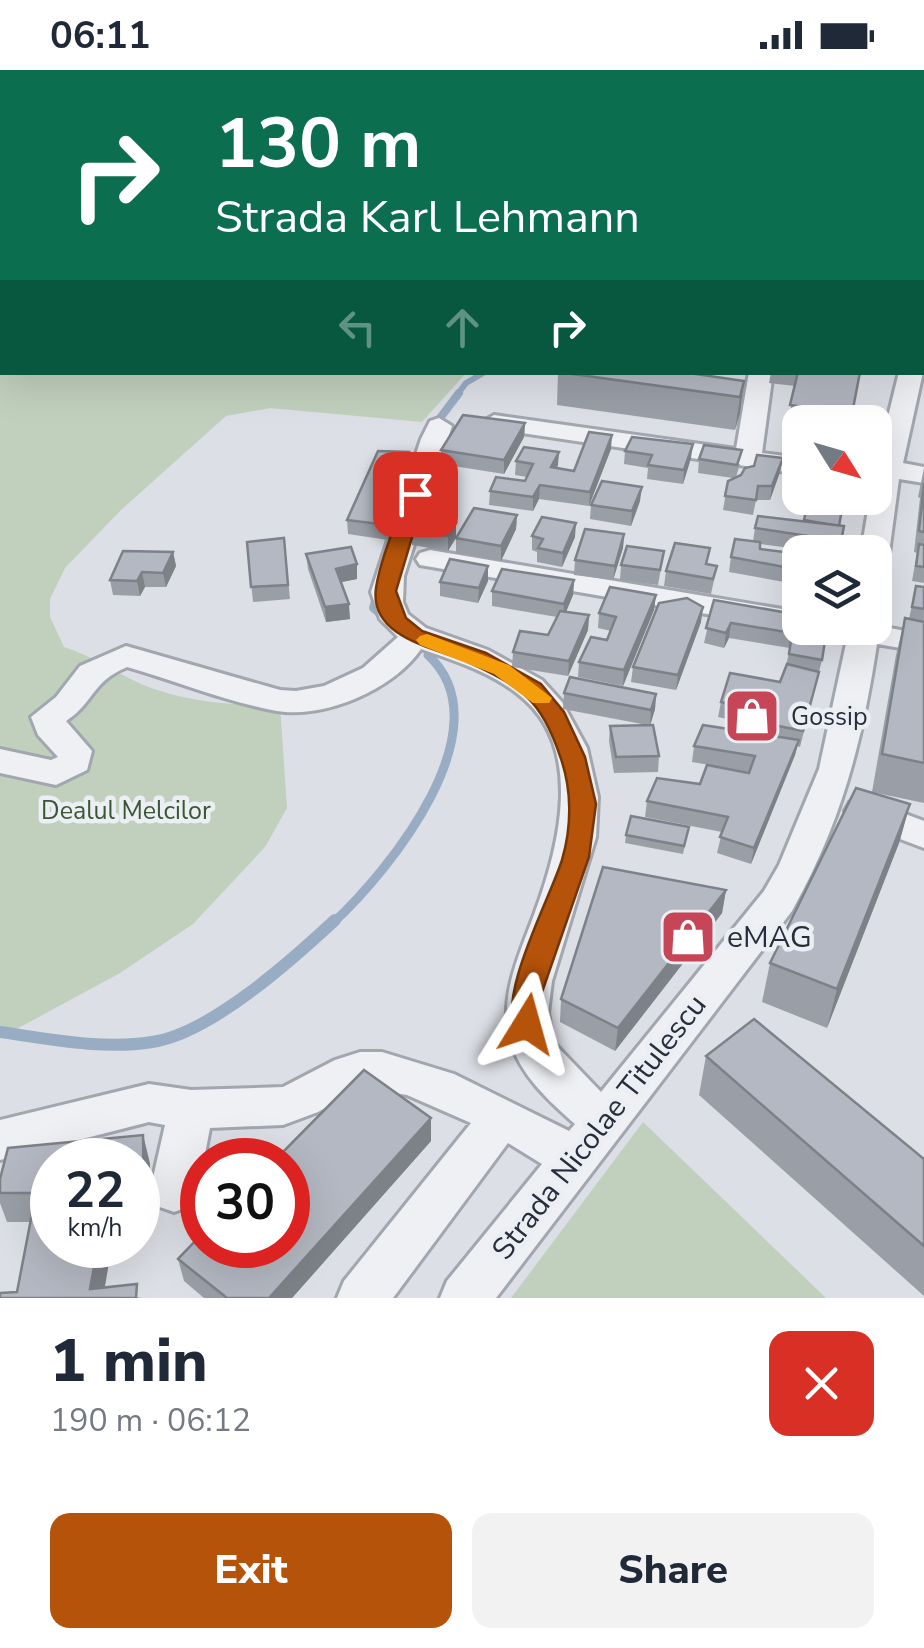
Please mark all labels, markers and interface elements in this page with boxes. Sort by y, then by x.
text: 06:11 [50,10,151,61]
text: 130 m [215,96,421,192]
icon: right [50,110,180,240]
text: Strada Karl Lehmann [215,187,640,248]
icon: left [330,300,385,355]
icon: ahead [435,300,490,355]
icon: right [540,300,595,355]
north arrow [782,405,892,515]
map controls [782,405,892,645]
pin [373,452,458,537]
icon: arrive [388,467,443,522]
button: layers [782,535,892,645]
shop icon: Gossip [722,686,782,746]
place label: Gossip [791,700,867,734]
park label: Dealul Melcilor [41,794,211,828]
shop icon: eMAG [658,907,718,967]
place label: eMAG [727,917,812,958]
position arrow [475,972,579,1076]
street label: Strada Nicolae Titulescu [483,986,716,1269]
speed limit sign: 30 [180,1138,310,1268]
text: 22 [65,1156,125,1225]
text: km/h [67,1211,123,1245]
text: 1 min [50,1320,208,1402]
button: close [769,1331,874,1436]
text: 190 m · 06:12 [50,1399,251,1442]
button: Exit [50,1513,452,1628]
button: Share [472,1513,874,1628]

